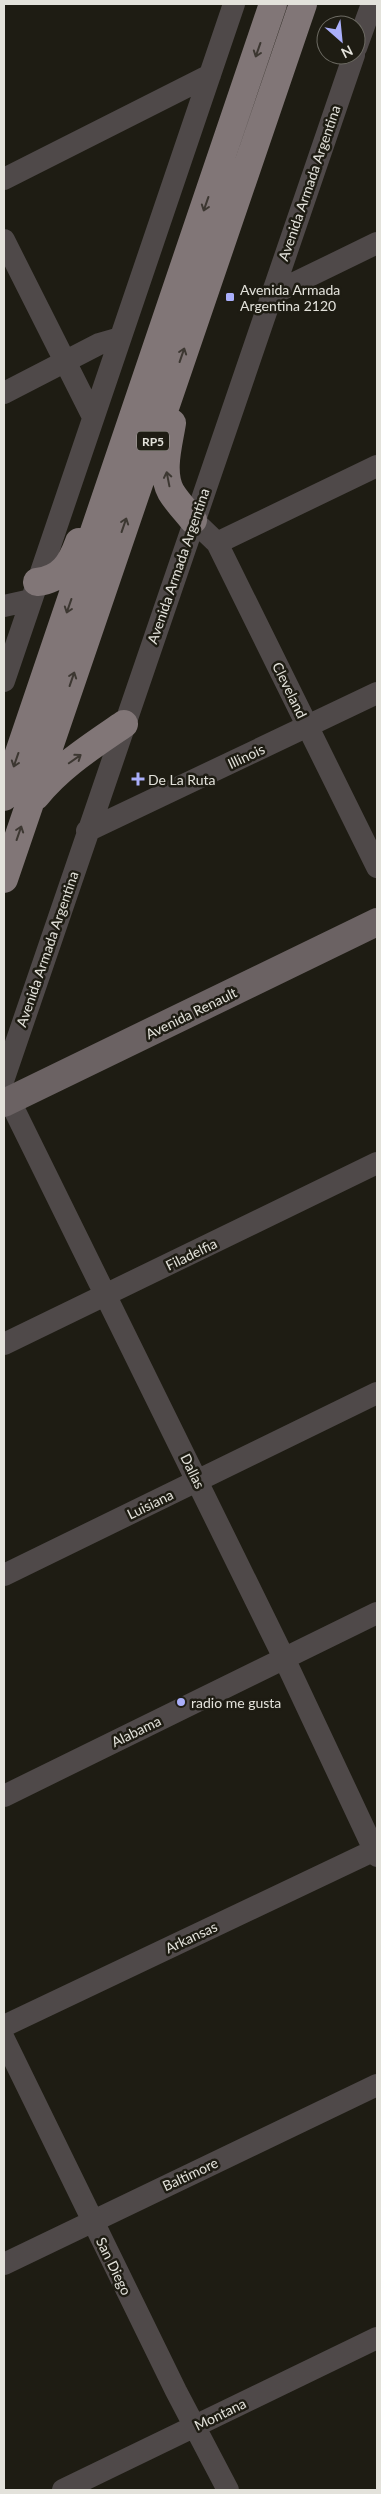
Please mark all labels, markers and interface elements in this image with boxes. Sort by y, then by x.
north arrow [316,15,366,65]
one-way arrow [252,42,262,58]
text: N [338,42,356,62]
street label: Avenida Armada Argentina [274,103,344,263]
one-way arrow [201,196,210,211]
place label: Avenida Armada Argentina 2120 [240,281,340,314]
marker: Avenida Armada Argentina 2120 [224,291,236,303]
one-way arrow [178,347,187,363]
road number: RP5 [137,432,169,451]
one-way arrow [163,472,173,488]
street label: Avenida Armada Argentina [143,486,213,646]
one-way arrow [120,518,129,533]
one-way arrow [64,598,73,614]
street label: Cleveland [269,659,311,721]
one-way arrow [67,671,77,687]
street label: Illinois [225,740,267,772]
one-way arrow [11,752,20,767]
one-way arrow [68,754,82,764]
place label: De La Ruta [148,771,216,788]
marker: De La Ruta [132,773,144,785]
one-way arrow [15,825,24,841]
street label: Avenida Armada Argentina [12,869,82,1029]
street label: Avenida Renault [143,984,239,1042]
street label: Filadelfia [163,1234,219,1274]
street label: Dallas [177,1451,209,1491]
street label: Luisiana [124,1486,176,1522]
place label: radio me gusta [191,1694,281,1711]
marker: radio me gusta [175,1696,187,1708]
street label: Alabama [108,1712,164,1750]
street label: Arkansas [162,1918,220,1956]
street label: Baltimore [159,2154,221,2194]
street label: San Diego [93,2234,135,2298]
street label: Montana [191,2394,249,2434]

